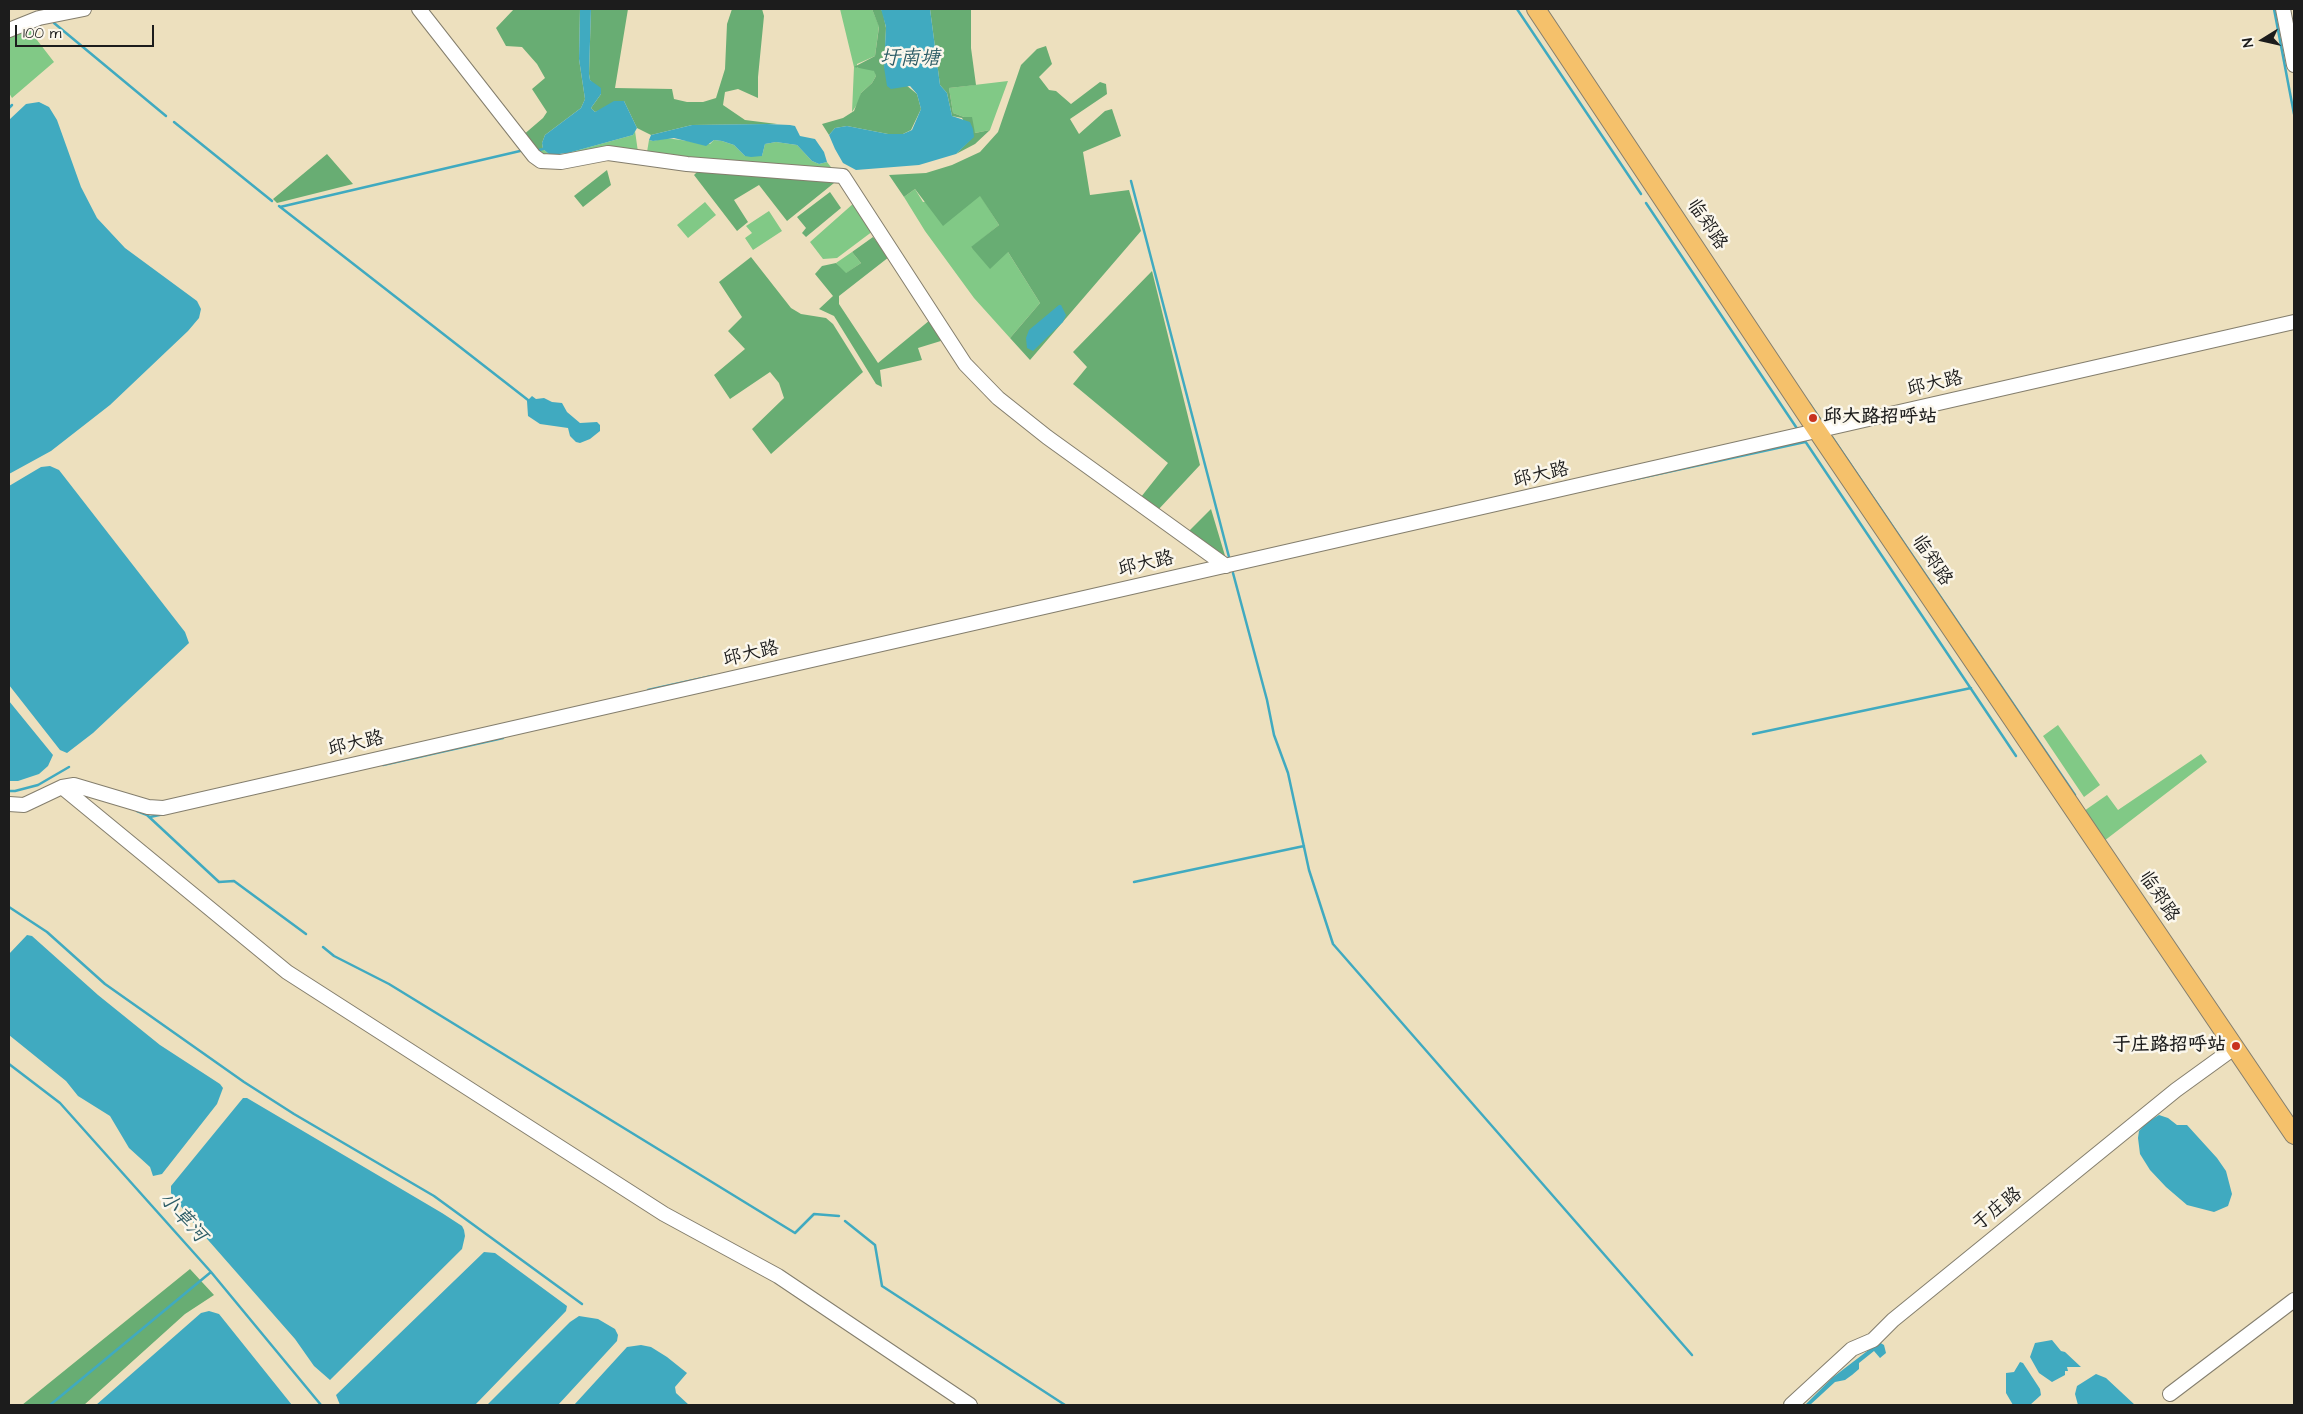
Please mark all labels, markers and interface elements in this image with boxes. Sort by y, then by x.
scale bar [18,15,156,47]
north arrow [2238,15,2288,65]
text: 100 m [23,23,62,44]
text: N [2238,37,2259,49]
water label: 圩南塘 [880,48,940,72]
street label: 临郑路 [1681,195,1731,255]
street label: 邱大路 [1905,367,1965,403]
place label: 邱大路招呼站 [1823,407,1937,429]
marker: 邱大路招呼站 [1807,412,1819,424]
street label: 邱大路 [1511,458,1571,494]
street label: 临郑路 [1906,531,1956,591]
street label: 邱大路 [1116,547,1176,583]
street label: 邱大路 [721,637,781,673]
street label: 邱大路 [326,727,386,763]
street label: 临郑路 [2133,867,2183,927]
place label: 于庄路招呼站 [2112,1035,2226,1057]
marker: 于庄路招呼站 [2230,1040,2242,1052]
street label: 于庄路 [1969,1183,2027,1237]
water label: 小草河 [153,1188,211,1248]

